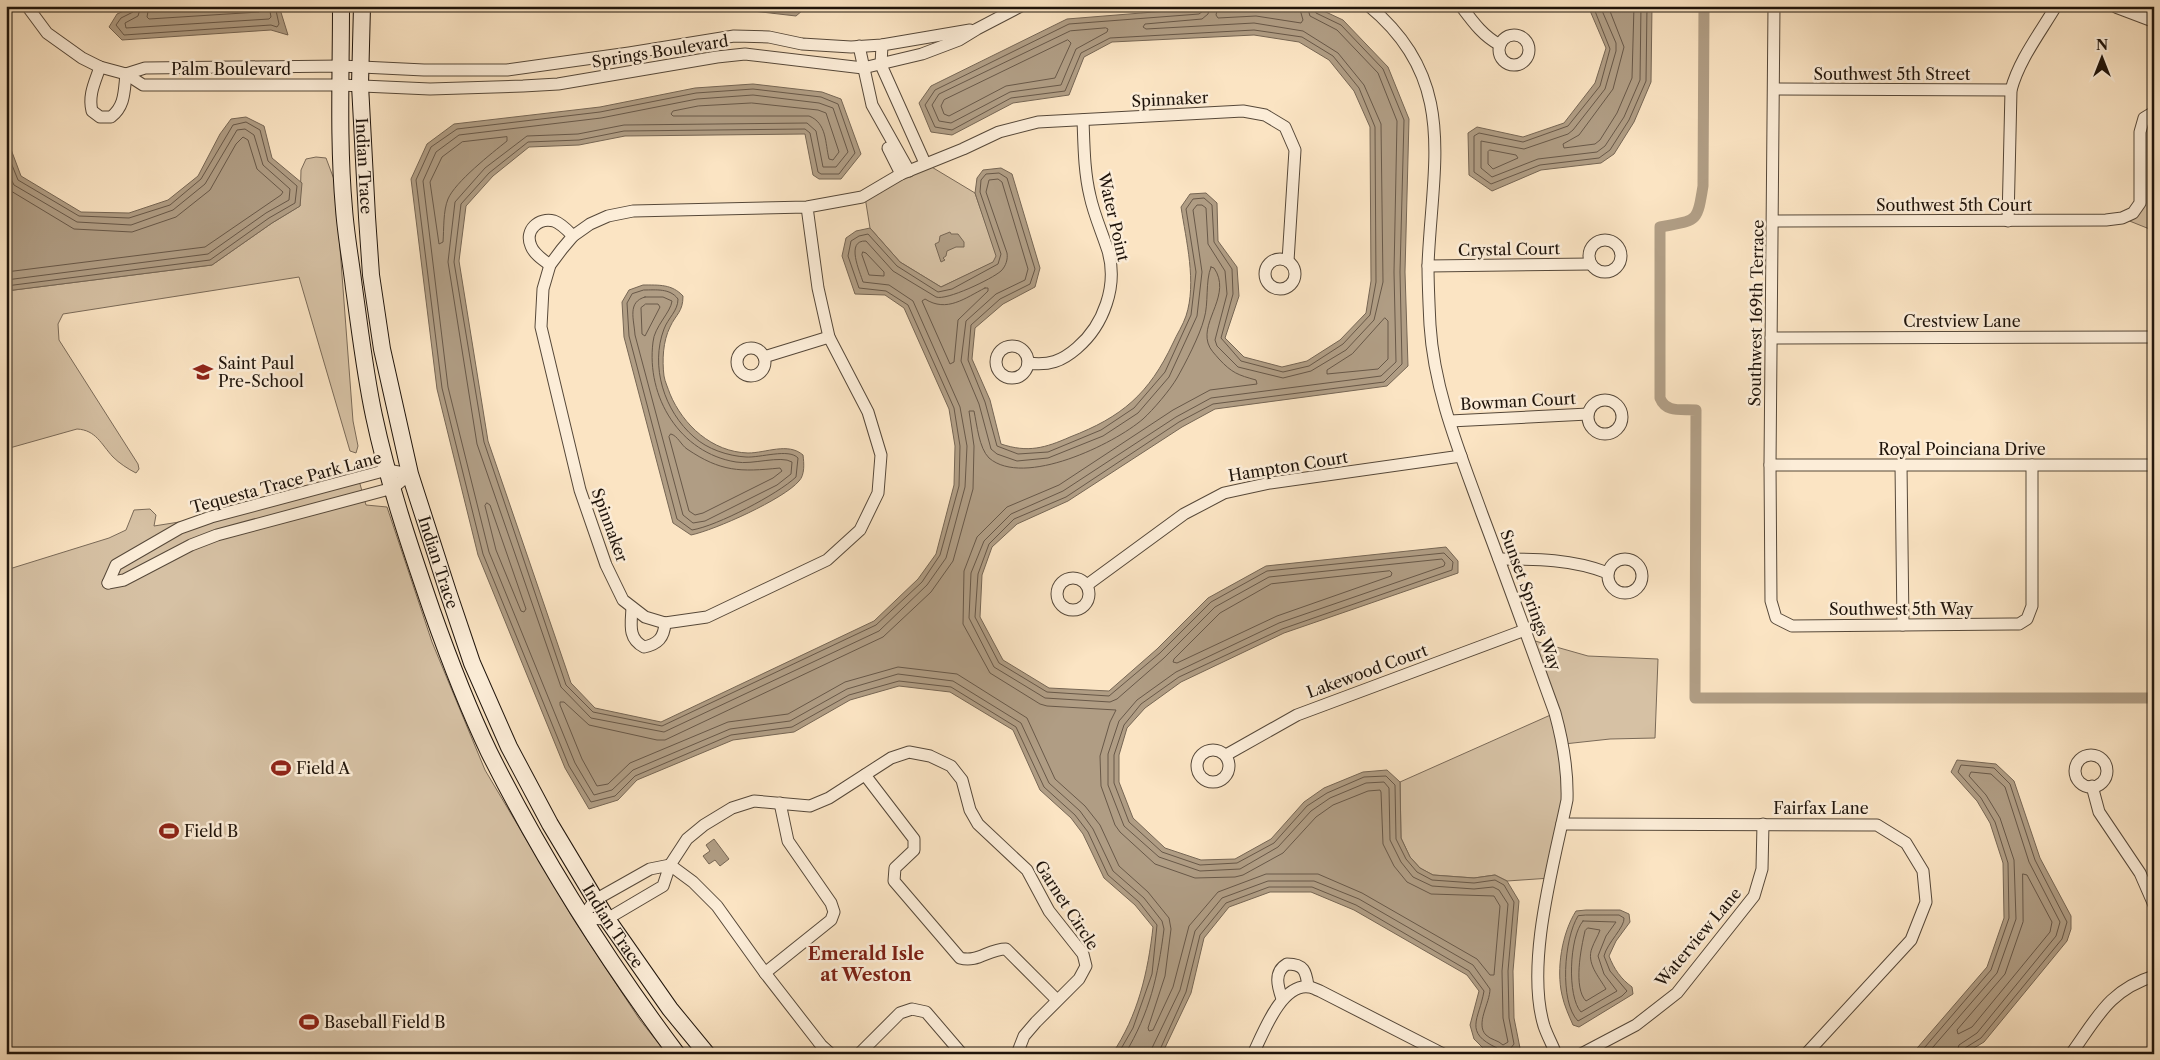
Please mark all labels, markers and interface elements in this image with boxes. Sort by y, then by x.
street label: Springs Boulevard [590,30,730,72]
north arrow [2078,32,2128,82]
text: N [2096,36,2108,54]
street label: Palm Boulevard [171,59,291,79]
street label: Southwest 5th Street [1813,64,1971,84]
street label: Spinnaker [1131,87,1209,111]
street label: Indian Trace [352,117,377,215]
street label: Water Point [1094,170,1134,264]
street label: Southwest 5th Court [1876,195,2032,215]
street label: Southwest 169th Terrace [1744,219,1768,406]
street label: Crystal Court [1458,238,1561,260]
street label: Crestview Lane [1903,311,2021,331]
place label: Saint Paul Pre-School [218,353,304,391]
school or university icon: Saint Paul Pre-School [192,361,214,383]
street label: Bowman Court [1460,388,1577,414]
street label: Royal Poinciana Drive [1878,439,2046,459]
street label: Tequesta Trace Park Lane [188,447,384,517]
street label: Hampton Court [1227,447,1350,485]
street label: Spinnaker [587,485,633,565]
street label: Indian Trace [414,513,463,611]
street label: Sunset Springs Way [1496,527,1566,674]
street label: Southwest 5th Way [1829,599,1974,619]
street label: Lakewood Court [1304,640,1430,702]
sports icon: Field A [270,757,292,779]
place label: Field A [296,758,351,778]
street label: Fairfax Lane [1773,798,1869,818]
sports icon: Field B [158,820,180,842]
place label: Field B [184,821,238,841]
street label: Garnet Circle [1031,856,1103,954]
street label: Indian Trace [578,880,648,972]
street label: Waterview Lane [1650,883,1745,991]
district label: Emerald Isle at Weston [808,943,925,986]
sports icon: Baseball Field B [298,1011,320,1033]
place label: Baseball Field B [324,1012,446,1032]

